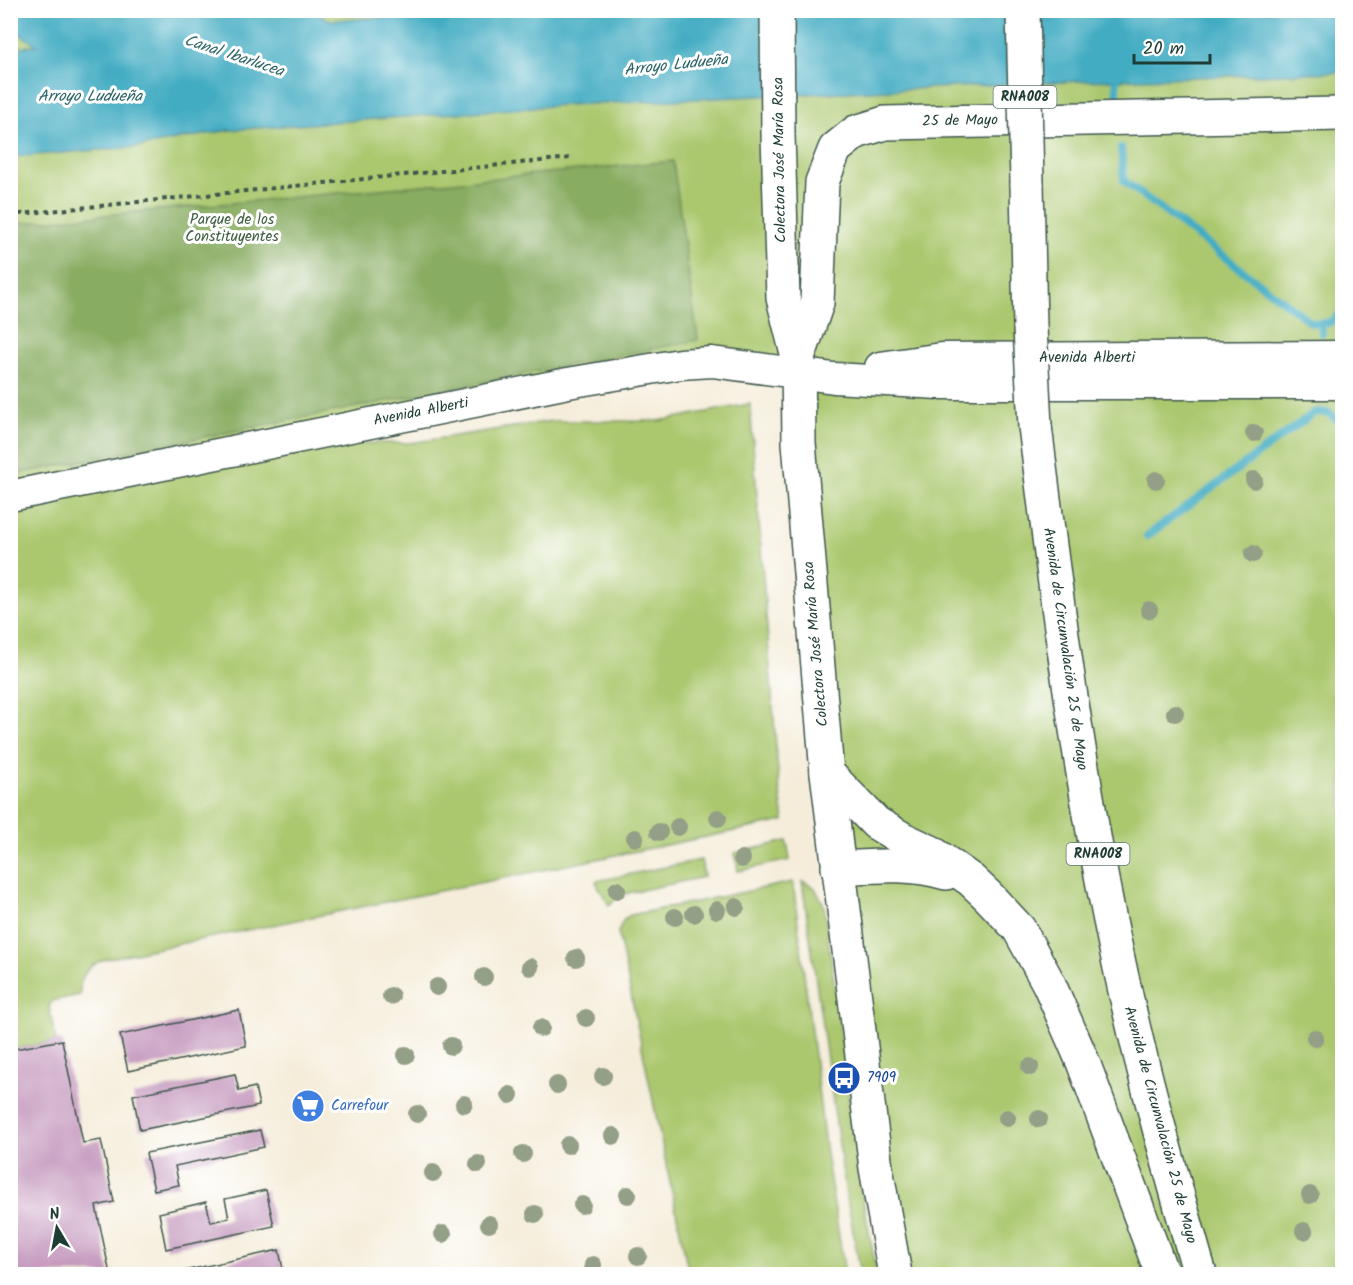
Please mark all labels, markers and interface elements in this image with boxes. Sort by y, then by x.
scale bar [1134,27,1210,65]
water label: Canal Ibarlucea [181,28,288,84]
text: 20 m [1143,35,1184,64]
water label: Arroyo Ludueña [623,47,731,83]
street label: Colectora José María Rosa [767,77,793,243]
water label: Arroyo Ludueña [38,84,144,109]
road number: RNA008 [994,86,1056,108]
street label: 25 de Mayo [922,108,998,134]
park label: Parque de los Constituyentes [185,208,279,249]
street label: Avenida Alberti [1039,346,1136,370]
street label: Avenida Alberti [372,391,472,433]
street label: Avenida de Circunvalación 25 de Mayo [1036,526,1094,772]
street label: Colectora José María Rosa [797,560,835,728]
road number: RNA008 [1066,843,1130,865]
street label: Avenida de Circunvalación 25 de Mayo [1117,1004,1203,1247]
bus stop icon: 7909 [826,1060,862,1096]
place label: 7909 [867,1066,897,1090]
supermarket icon: Carrefour [290,1088,326,1124]
place label: Carrefour [331,1094,389,1118]
north arrow [27,1198,87,1258]
text: N [48,1202,62,1228]

